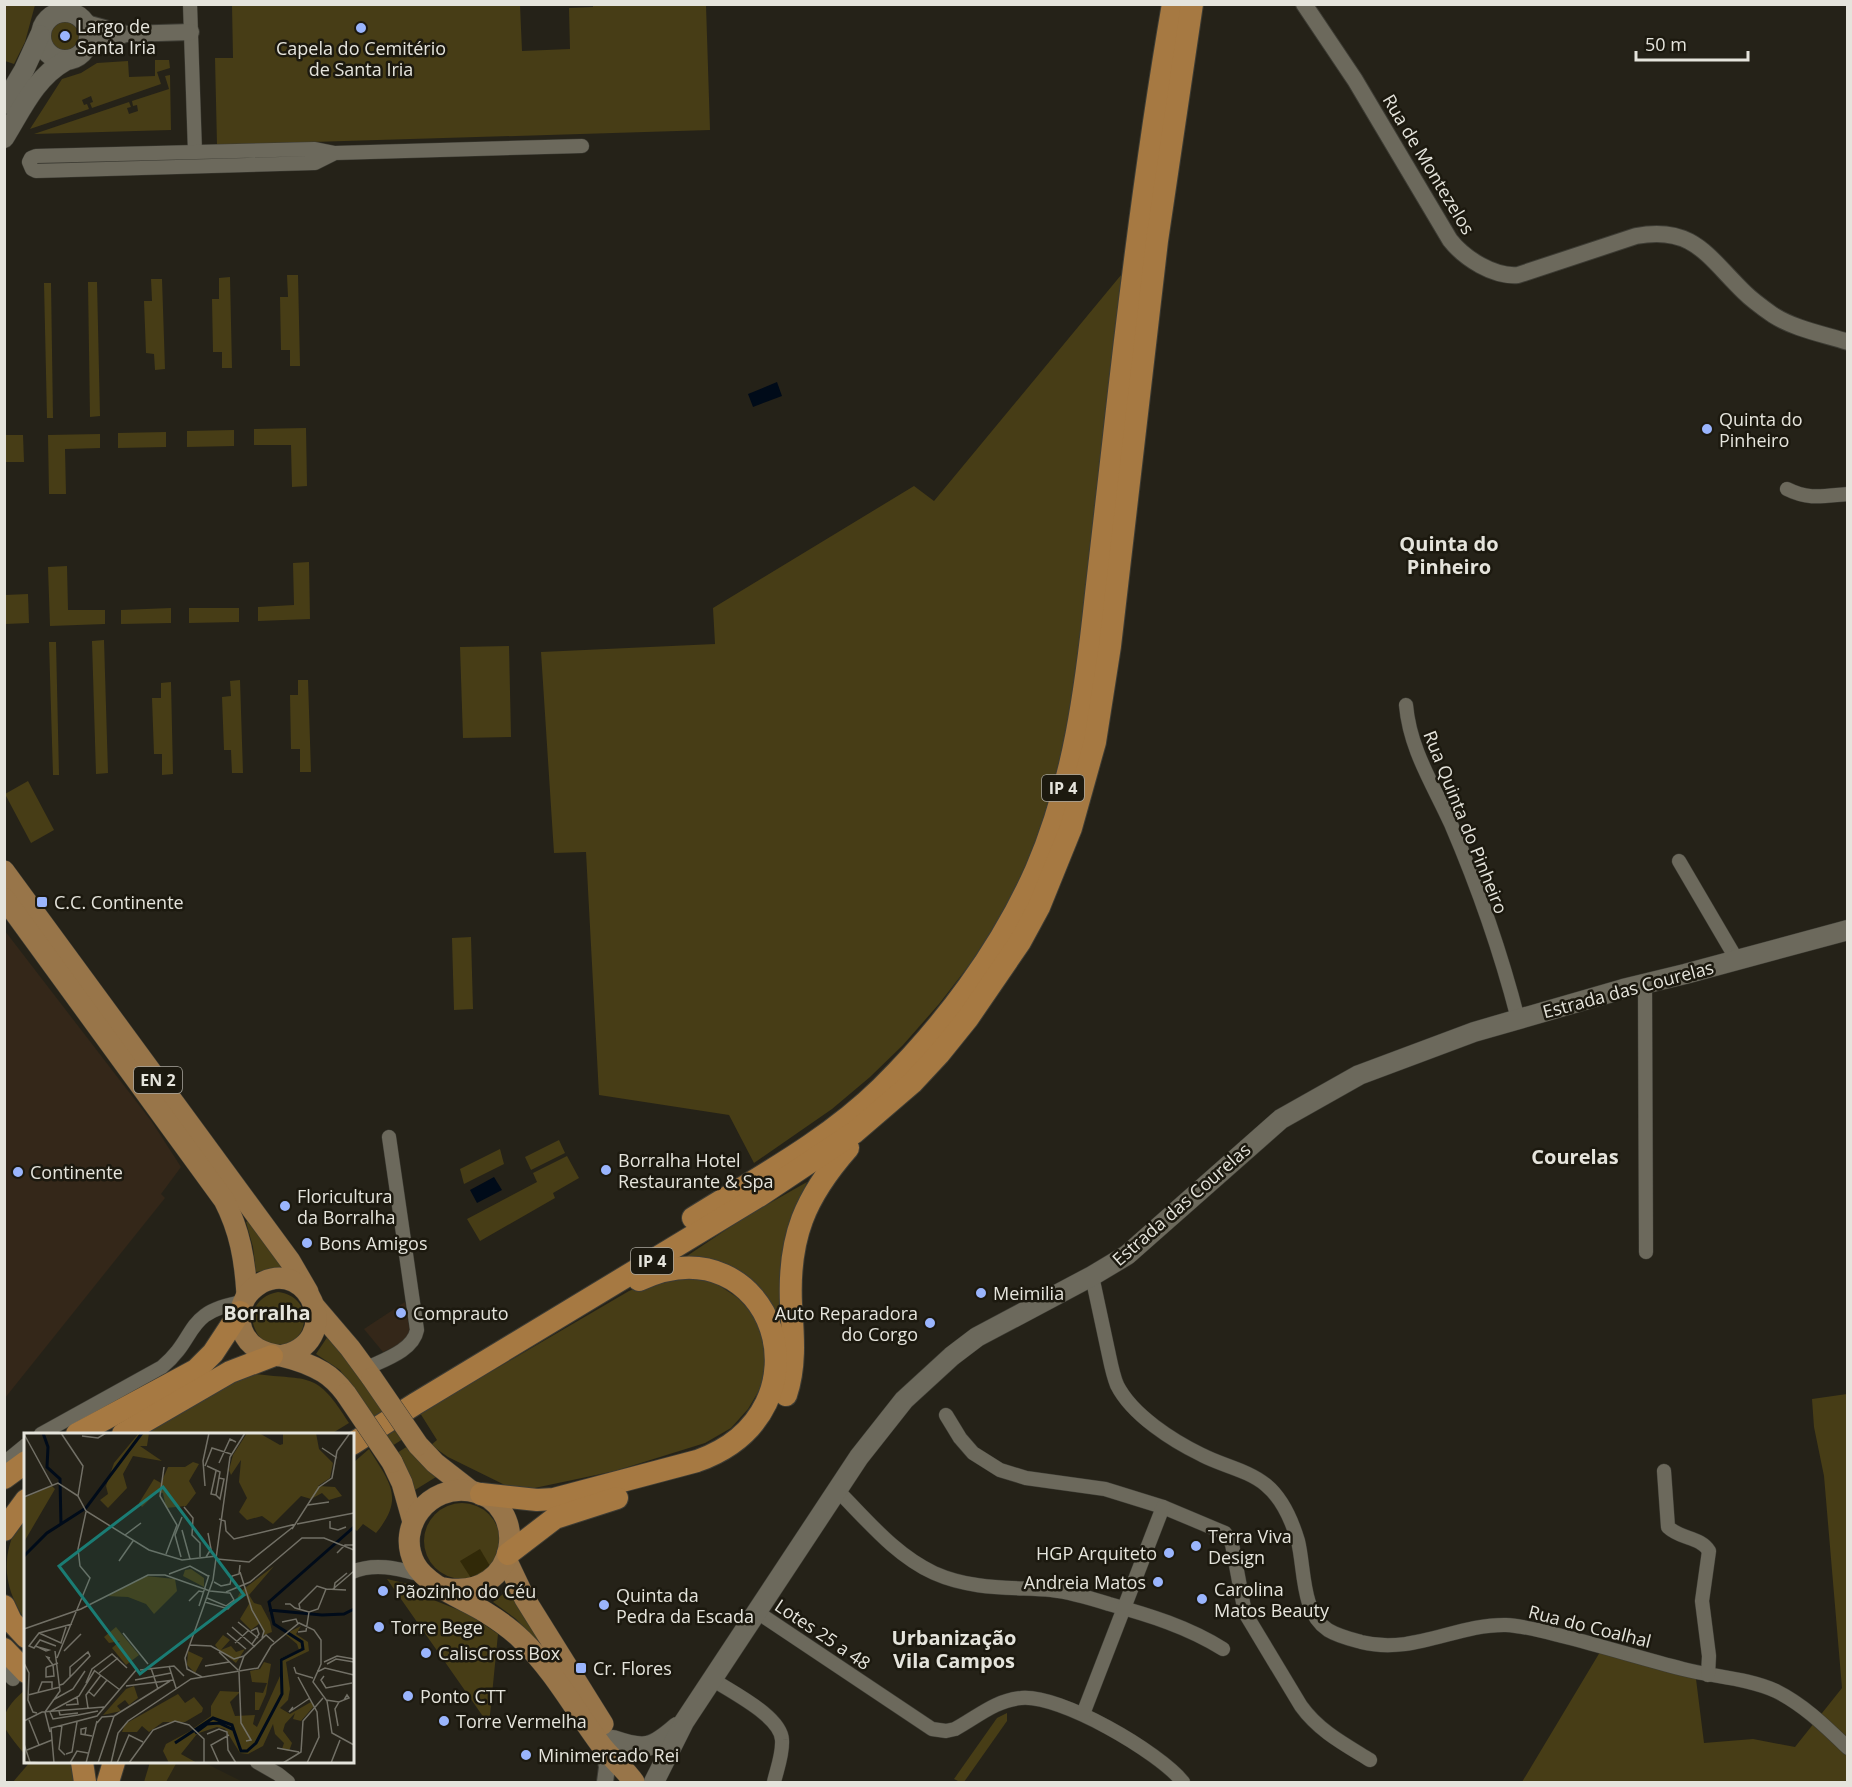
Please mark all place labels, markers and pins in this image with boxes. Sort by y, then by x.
place label: Largo de Santa Iria [77,14,156,59]
marker: Capela do Cemitério de Santa Iria [354,21,368,35]
marker: Largo de Santa Iria [58,29,72,43]
place label: Capela do Cemitério de Santa Iria [276,36,446,81]
place label: Quinta do Pinheiro [1719,407,1803,452]
marker: Quinta do Pinheiro [1700,422,1714,436]
place label: C.C. Continente [54,890,184,914]
marker: C.C. Continente [35,895,49,909]
place label: Borralha Hotel Restaurante & Spa [618,1148,774,1193]
place label: Continente [30,1160,123,1184]
marker: Borralha Hotel Restaurante & Spa [599,1163,613,1177]
marker: Continente [11,1165,25,1179]
place label: Floricultura da Borralha [297,1184,395,1229]
marker: Floricultura da Borralha [278,1199,292,1213]
place label: Bons Amigos [319,1231,428,1255]
marker: Bons Amigos [300,1236,314,1250]
place label: Meimilia [993,1281,1064,1305]
marker: Meimilia [974,1286,988,1300]
place label: Comprauto [413,1301,508,1325]
place label: Auto Reparadora do Corgo [775,1301,918,1346]
marker: Comprauto [394,1306,408,1320]
marker: Auto Reparadora do Corgo [923,1316,937,1330]
place label: Terra Viva Design [1208,1524,1292,1569]
marker: Terra Viva Design [1189,1539,1203,1553]
place label: HGP Arquiteto [1036,1541,1157,1565]
marker: HGP Arquiteto [1162,1546,1176,1560]
place label: Andreia Matos [1024,1570,1146,1594]
marker: Andreia Matos [1151,1575,1165,1589]
place label: Carolina Matos Beauty [1214,1577,1330,1622]
place label: Pãozinho do Céu [395,1579,536,1603]
place label: Quinta da Pedra da Escada [616,1583,754,1628]
marker: Pãozinho do Céu [376,1584,390,1598]
marker: Carolina Matos Beauty [1195,1592,1209,1606]
marker: Quinta da Pedra da Escada [597,1598,611,1612]
place label: Torre Bege [391,1615,483,1639]
marker: Torre Bege [372,1620,386,1634]
place label: CalisCross Box [438,1641,561,1665]
marker: CalisCross Box [419,1646,433,1660]
place label: Cr. Flores [593,1656,672,1680]
marker: Cr. Flores [574,1661,588,1675]
place label: Ponto CTT [420,1684,506,1708]
marker: Ponto CTT [401,1689,415,1703]
place label: Torre Vermelha [456,1709,587,1733]
marker: Torre Vermelha [437,1714,451,1728]
place label: Minimercado Rei [538,1743,679,1767]
marker: Minimercado Rei [519,1748,533,1762]

